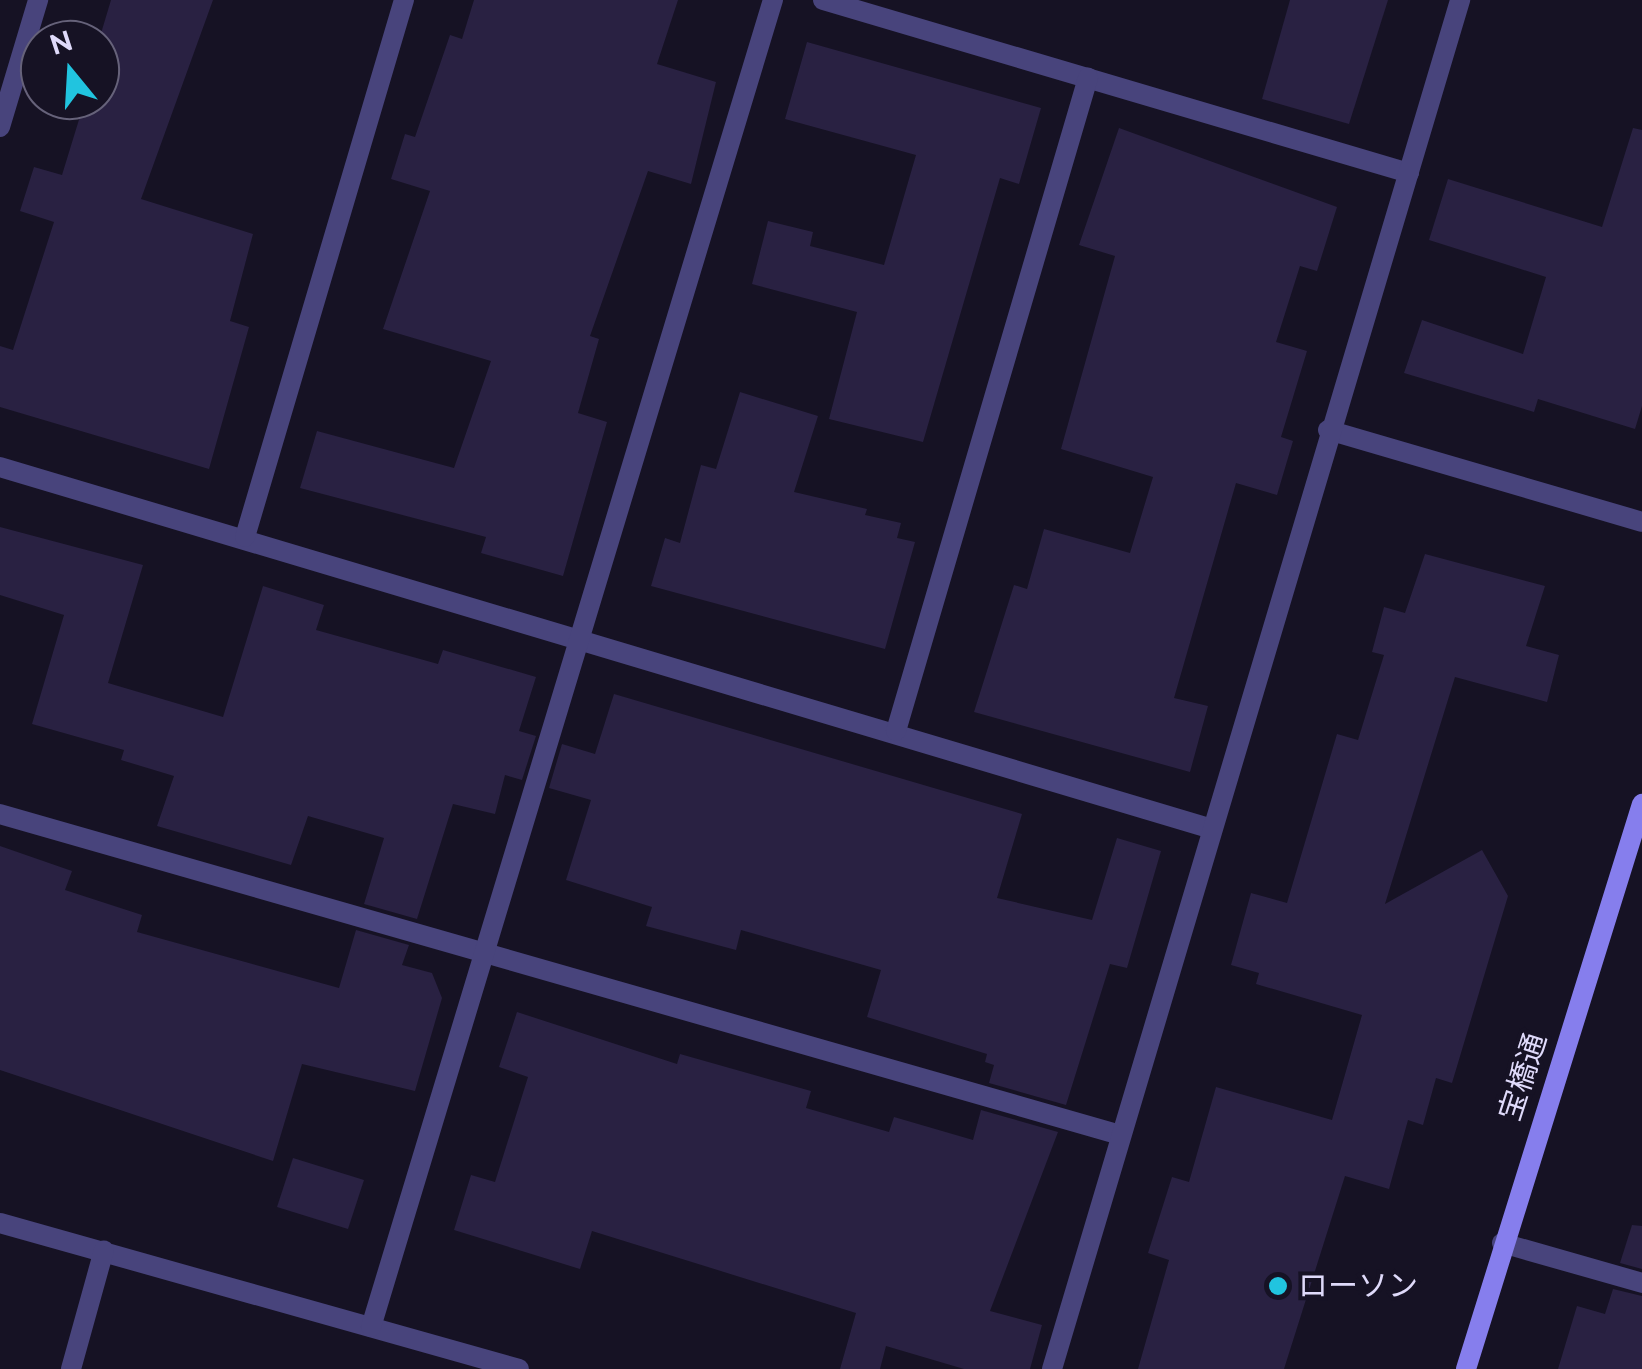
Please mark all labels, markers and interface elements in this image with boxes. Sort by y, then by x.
north arrow [20,20,120,120]
text: N [46,24,76,62]
street label: 宝橋通 [1492,1029,1554,1125]
place label: ローソン [1298,1268,1418,1304]
marker: ローソン [1267,1275,1289,1297]

